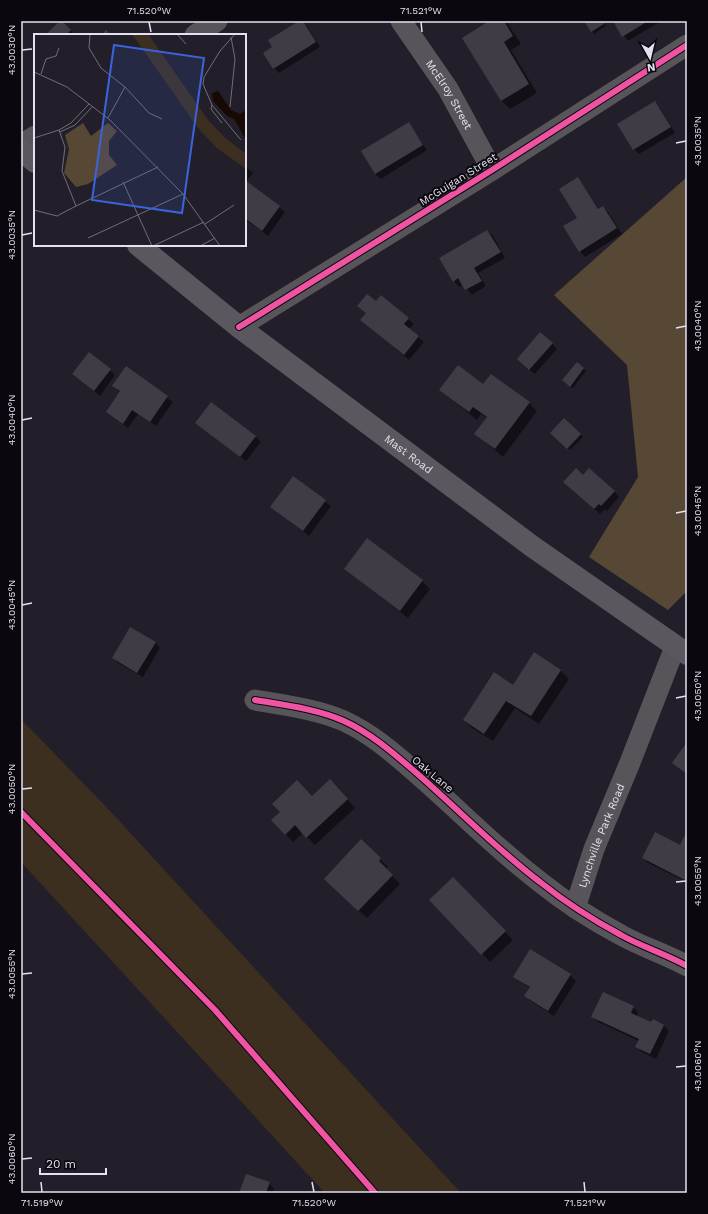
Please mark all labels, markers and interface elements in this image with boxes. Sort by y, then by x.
text: 71.520°W [127,5,172,16]
text: 71.521°W [400,5,442,16]
text: 43.0030°N [6,25,17,75]
inset map [34,34,246,246]
north arrow [630,38,670,78]
street label: McElroy Street [423,58,475,132]
text: N [646,60,656,74]
text: 43.0035°N [692,116,703,166]
street label: McGuigan Street [417,150,500,208]
text: 43.0035°N [6,210,17,260]
text: 43.0040°N [692,300,703,352]
text: 43.0040°N [6,394,17,446]
street label: Mast Road [382,432,435,477]
text: 43.0045°N [692,486,703,536]
text: 43.0045°N [6,580,17,630]
text: 43.0050°N [692,671,703,721]
street label: Oak Lane [409,753,456,795]
text: 43.0050°N [6,764,17,814]
street label: Lynchville Park Road [576,782,628,889]
text: 43.0055°N [692,856,703,906]
text: 43.0055°N [6,949,17,999]
text: 43.0060°N [692,1040,703,1092]
text: 43.0060°N [6,1133,17,1185]
scale bar [40,1150,106,1176]
text: 20 m [46,1157,76,1171]
text: 71.519°W [21,1197,64,1208]
text: 71.520°W [292,1197,337,1208]
text: 71.521°W [564,1197,606,1208]

